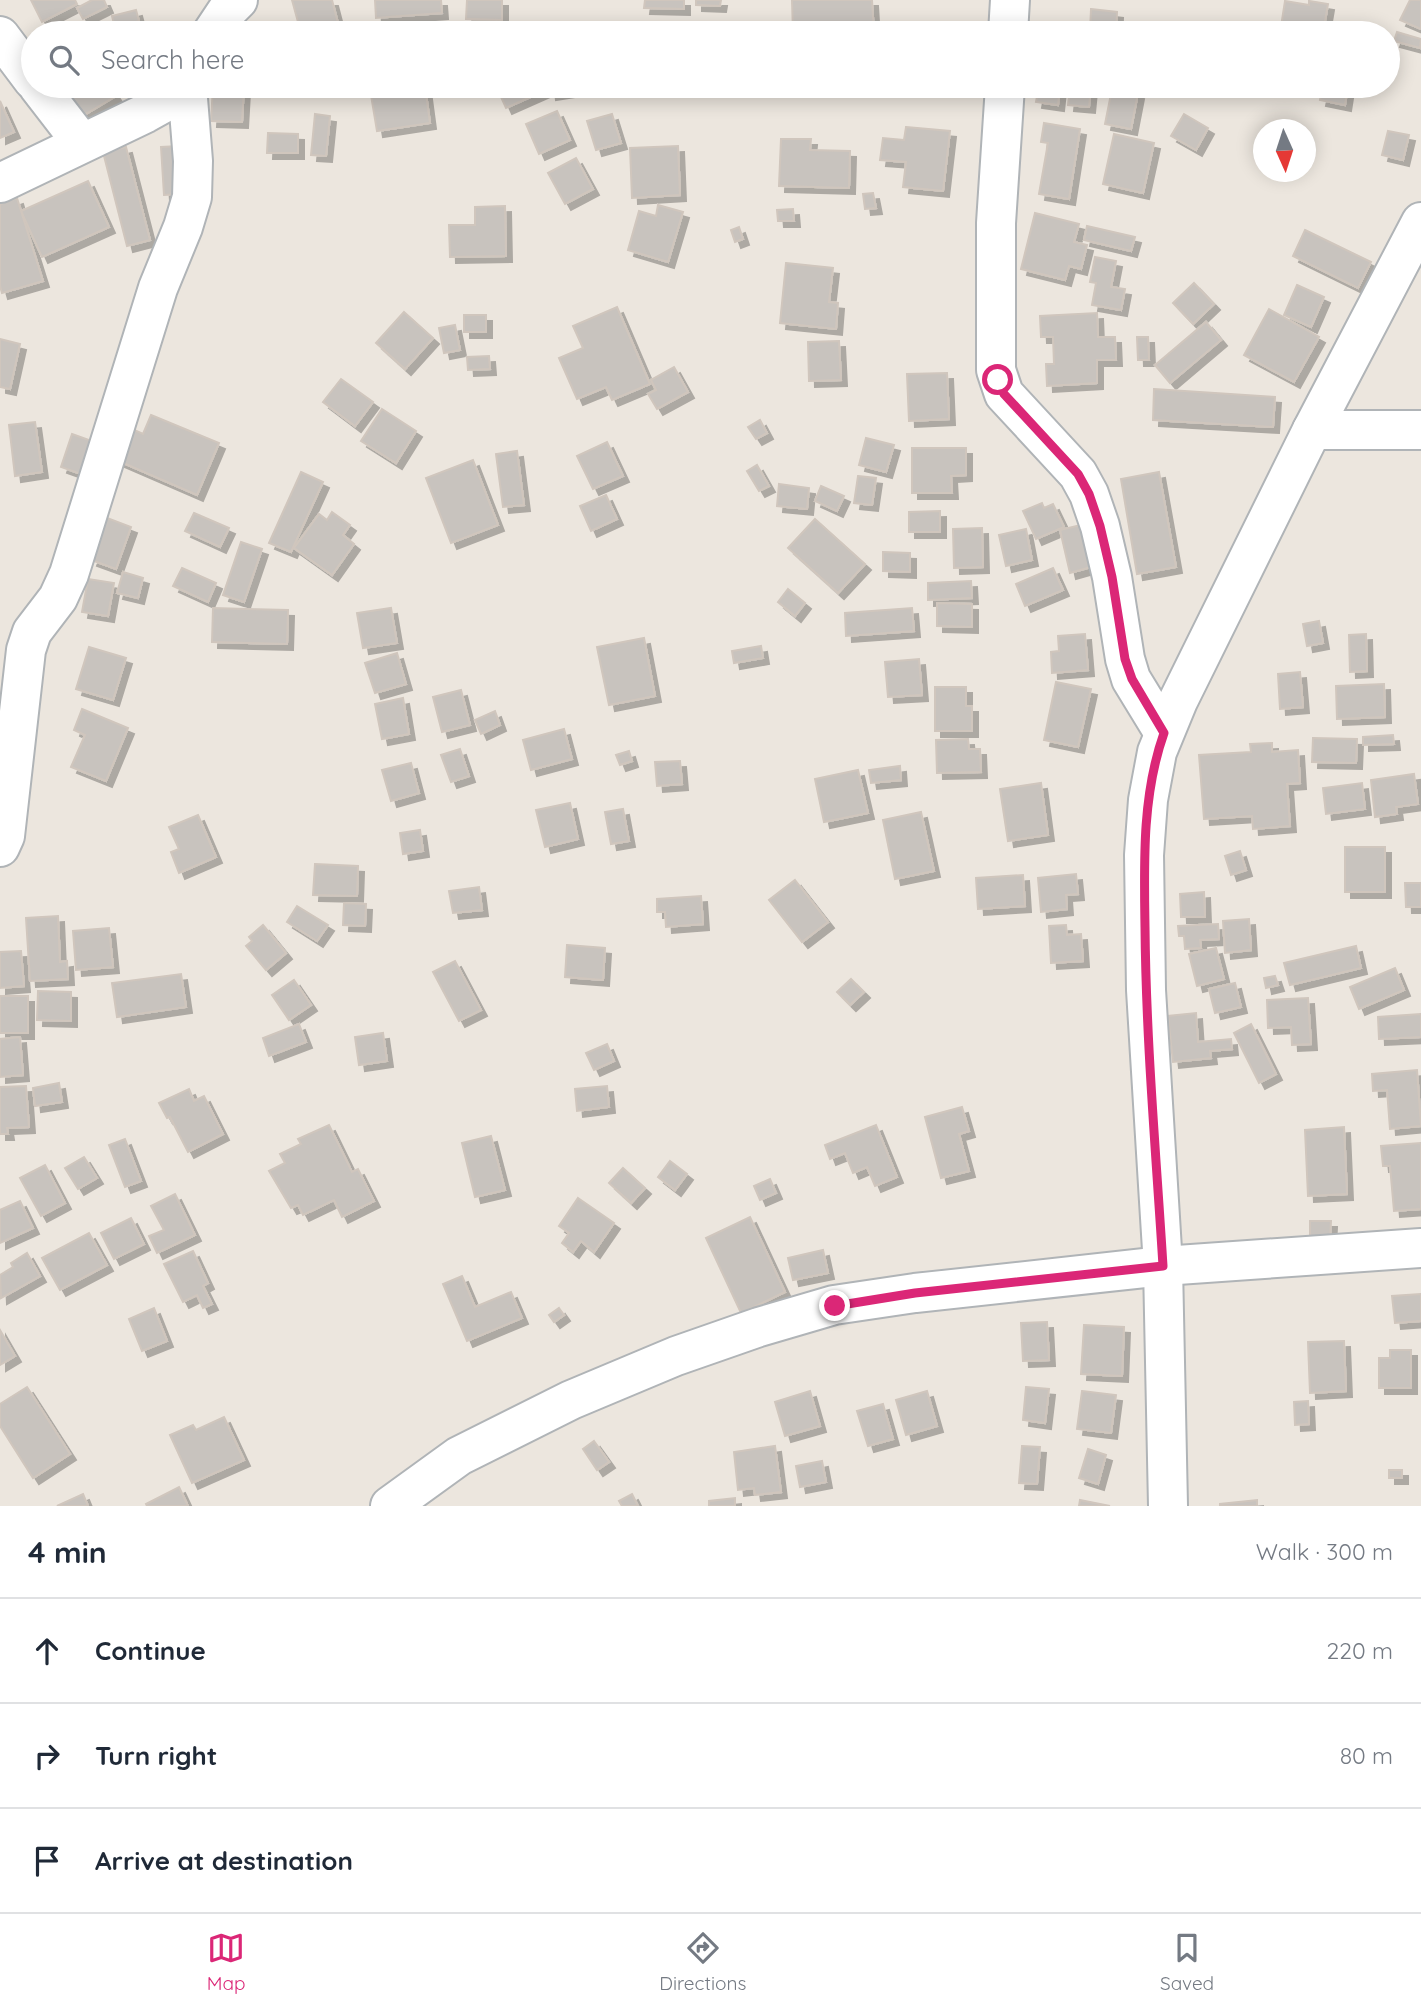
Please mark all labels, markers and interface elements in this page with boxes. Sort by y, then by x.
search box [21,21,1400,98]
icon: search [45,41,83,79]
text: Search here [101,43,245,76]
north arrow [1253,119,1316,182]
route start [982,364,1013,395]
route end [819,1290,850,1321]
text: 4 min [28,1533,107,1571]
text: Walk · 300 m [1256,1537,1393,1566]
icon: ahead [28,1632,66,1670]
text: Continue [95,1634,206,1667]
text: 220 m [1327,1636,1393,1665]
icon: right [28,1737,66,1775]
text: Turn right [95,1739,217,1772]
text: 80 m [1340,1741,1393,1770]
icon: arrive [28,1842,66,1880]
text: Arrive at destination [95,1844,353,1877]
tab: Map [207,1929,246,1995]
tab: Directions [659,1929,746,1995]
tab: Saved [1160,1929,1214,1995]

